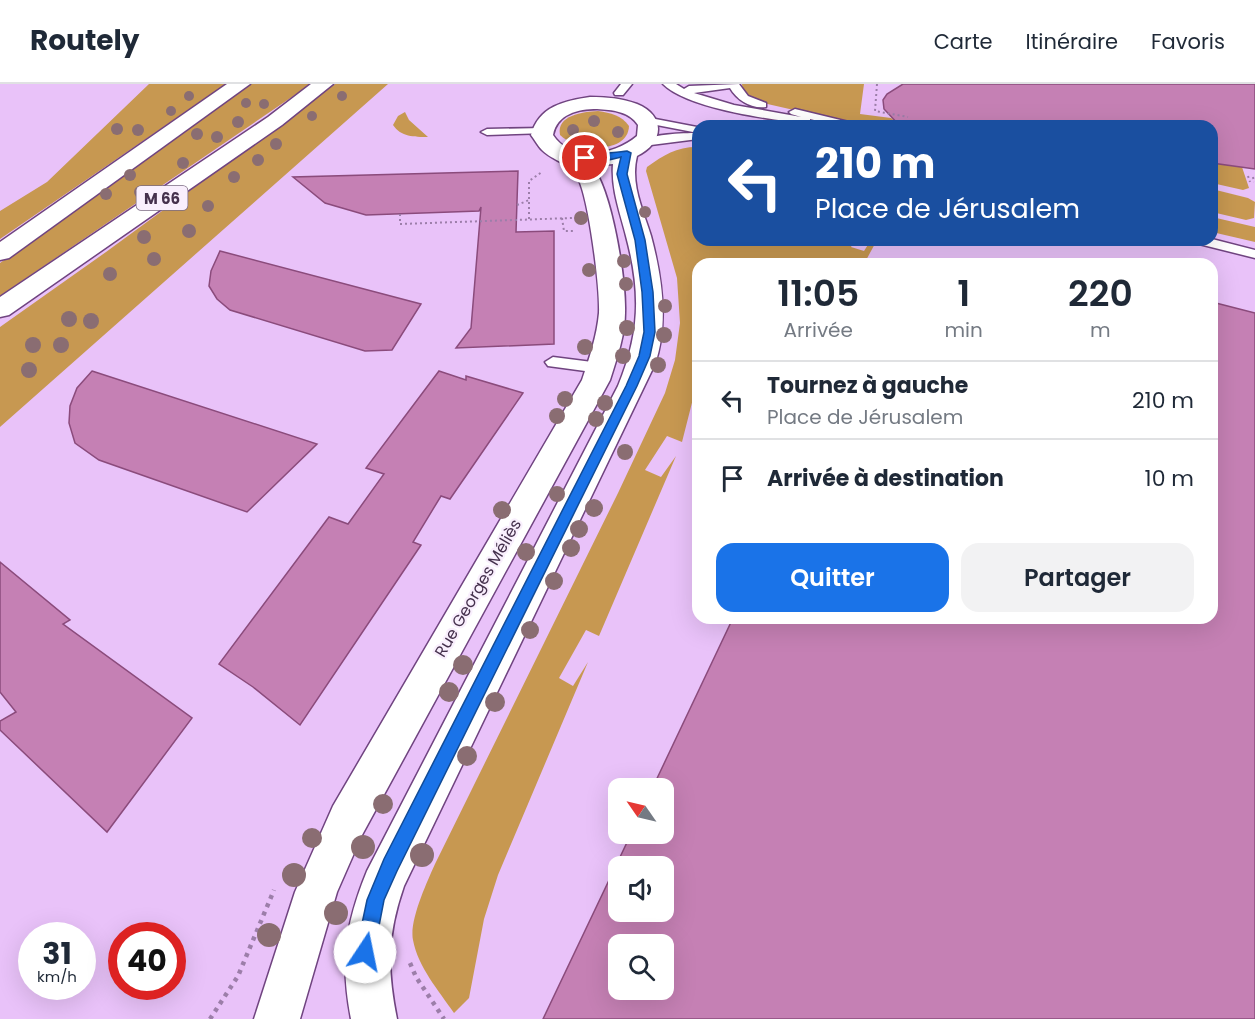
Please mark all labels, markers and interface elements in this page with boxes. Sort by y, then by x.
text: Routely [30,21,140,60]
text: Carte [934,27,993,56]
text: Itinéraire [1026,27,1118,56]
text: Favoris [1151,27,1225,56]
pin [559,132,610,183]
text: 210 m [815,134,936,193]
icon: arrive [568,141,601,174]
icon: left [716,144,794,222]
road number: M 66 [136,186,188,210]
text: Place de Jérusalem [815,190,1080,227]
text: 11:05 [777,268,859,319]
text: 1 [957,268,970,319]
text: 220 [1068,268,1133,319]
text: Arrivée [784,316,853,344]
text: min [945,316,983,344]
text: m [1090,316,1111,344]
text: Tournez à gauche [767,370,968,401]
icon: left [716,384,749,417]
text: 210 m [1132,385,1194,416]
text: Place de Jérusalem [767,403,963,431]
icon: arrive [716,462,749,495]
text: Arrivée à destination [767,463,1004,494]
text: 10 m [1145,463,1194,494]
street label: Rue Georges Méliès [429,515,527,661]
button: Quitter [716,543,949,612]
button: Partager [961,543,1194,612]
north arrow [608,778,674,844]
map controls [608,778,674,1000]
button: sound [608,856,674,922]
position arrow [333,920,397,984]
speed limit sign: 40 [108,922,186,1000]
text: 31 [42,932,72,975]
button: search [608,934,674,1000]
text: km/h [37,966,77,987]

